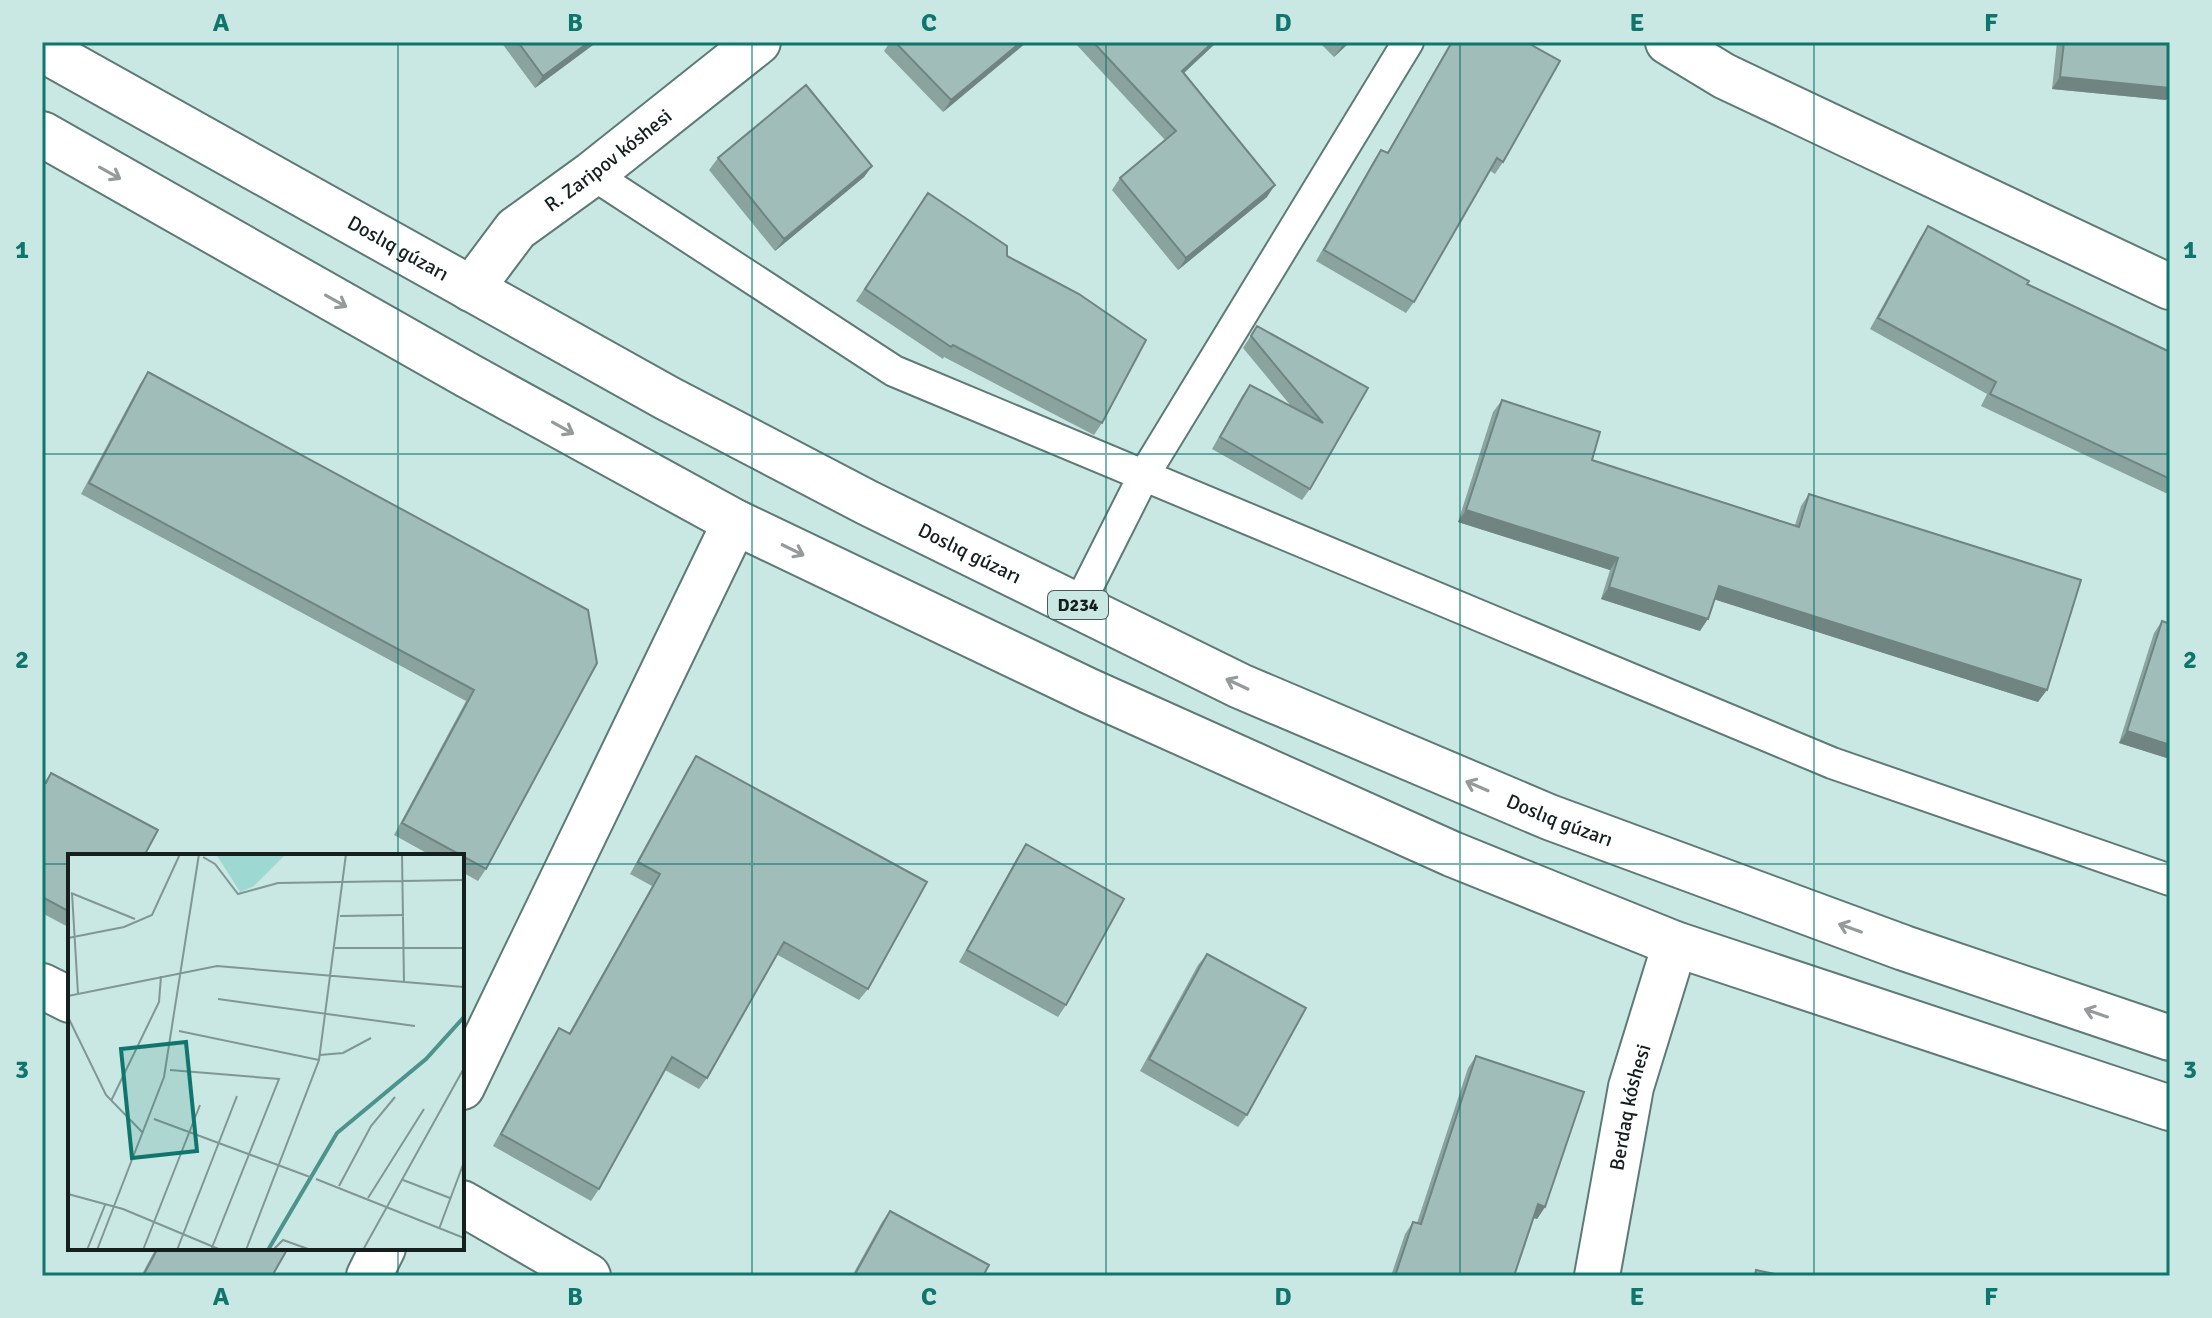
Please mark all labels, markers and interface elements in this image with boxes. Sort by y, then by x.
text: A [213,7,230,39]
text: B [567,7,583,39]
text: C [921,7,937,39]
text: D [1274,7,1292,39]
text: E [1630,7,1644,39]
text: F [1984,7,1998,39]
street label: R. Zaripov kóshesi [540,103,677,217]
one-way arrow [98,165,121,181]
street label: Doslıq gúzarı [343,210,453,287]
text: 1 [15,234,29,266]
text: 1 [2183,234,2197,266]
one-way arrow [324,293,347,309]
one-way arrow [551,420,574,436]
street label: Doslıq gúzarı [914,518,1025,589]
one-way arrow [780,543,804,558]
road number: D234 [1048,591,1108,619]
text: 2 [15,644,29,676]
text: 2 [2183,644,2197,676]
one-way arrow [1226,676,1250,691]
one-way arrow [1465,777,1489,792]
street label: Doslıq gúzarı [1503,788,1616,852]
inset map [68,854,464,1250]
one-way arrow [1838,920,1863,934]
one-way arrow [2084,1004,2109,1019]
street label: Berdaq kóshesi [1604,1041,1656,1172]
text: 3 [15,1054,29,1086]
text: 3 [2183,1054,2197,1086]
text: A [213,1281,230,1313]
text: B [567,1281,583,1313]
text: C [921,1281,937,1313]
text: D [1274,1281,1292,1313]
text: E [1630,1281,1644,1313]
text: F [1984,1281,1998,1313]

